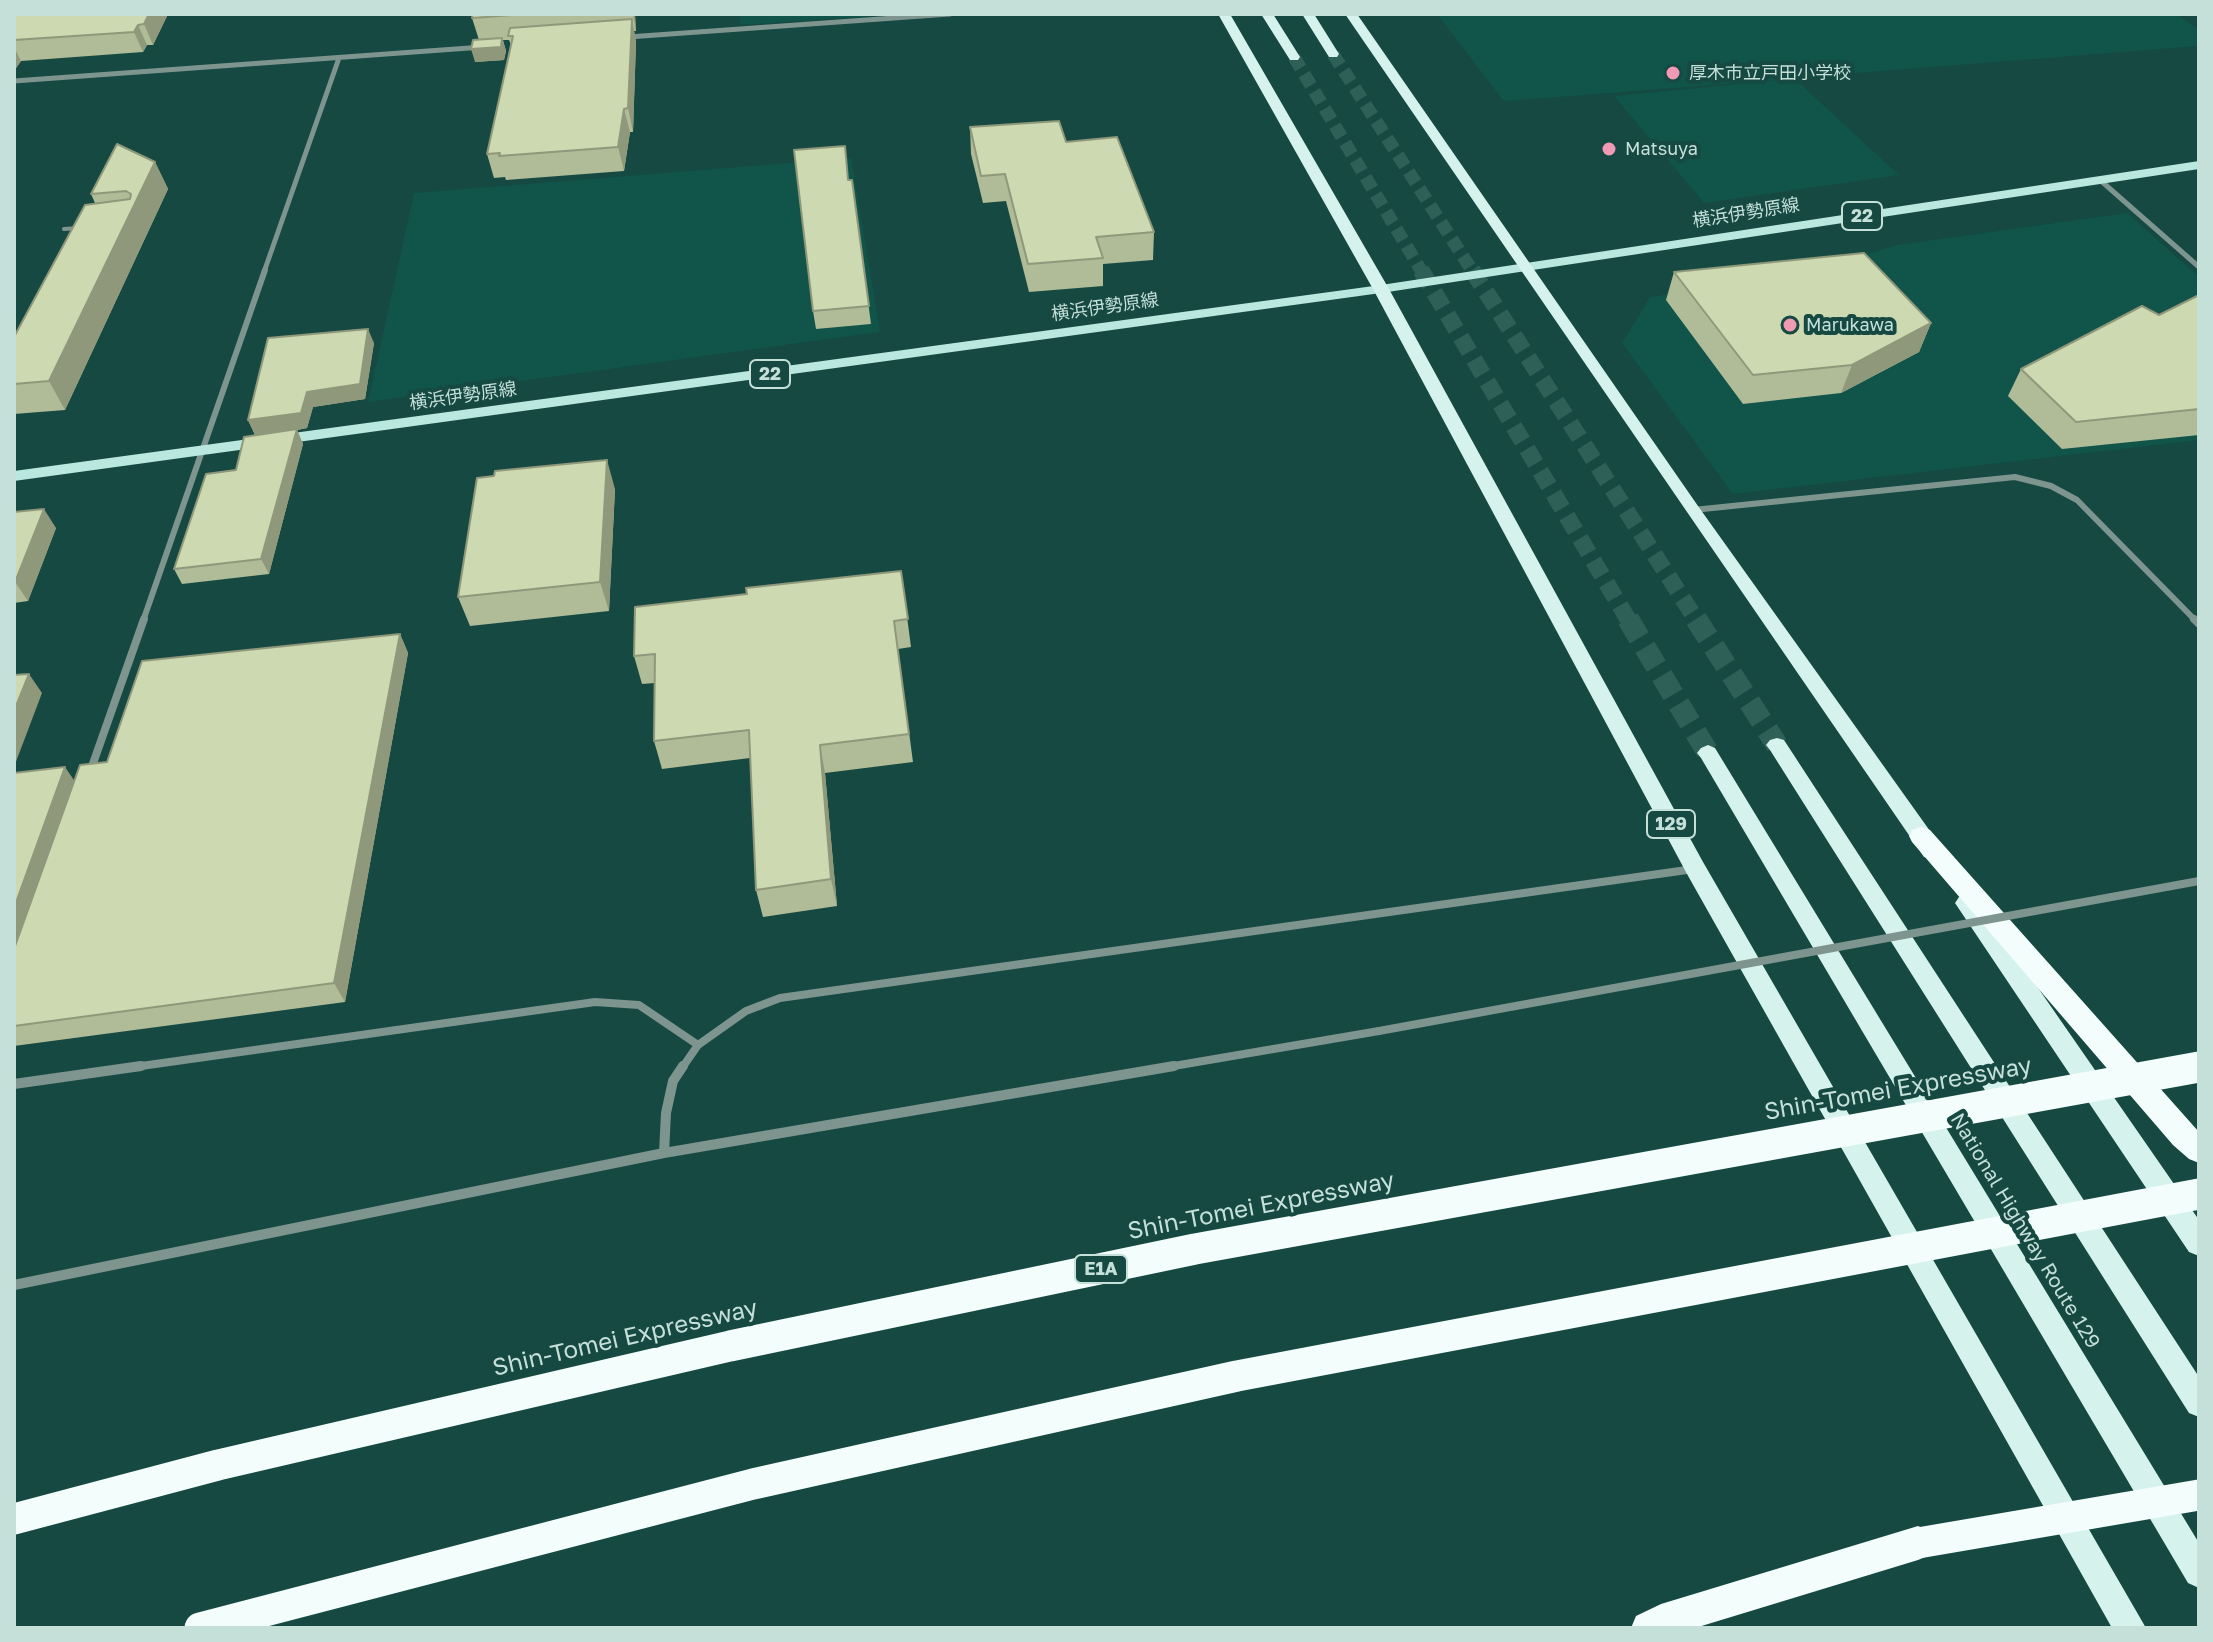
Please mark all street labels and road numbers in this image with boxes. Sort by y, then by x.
street label: 横浜伊勢原線 [1691,194,1801,232]
road number: 22 [1842,202,1882,230]
street label: 横浜伊勢原線 [1050,289,1160,325]
road number: 22 [750,360,790,388]
street label: 横浜伊勢原線 [408,378,518,414]
road number: 129 [1647,810,1695,838]
street label: Shin-Tomei Expressway [1762,1051,2034,1127]
street label: National Highway Route 129 [1945,1109,2105,1353]
street label: Shin-Tomei Expressway [1125,1166,1397,1246]
road number: E1A [1075,1255,1127,1283]
street label: Shin-Tomei Expressway [490,1293,760,1383]

